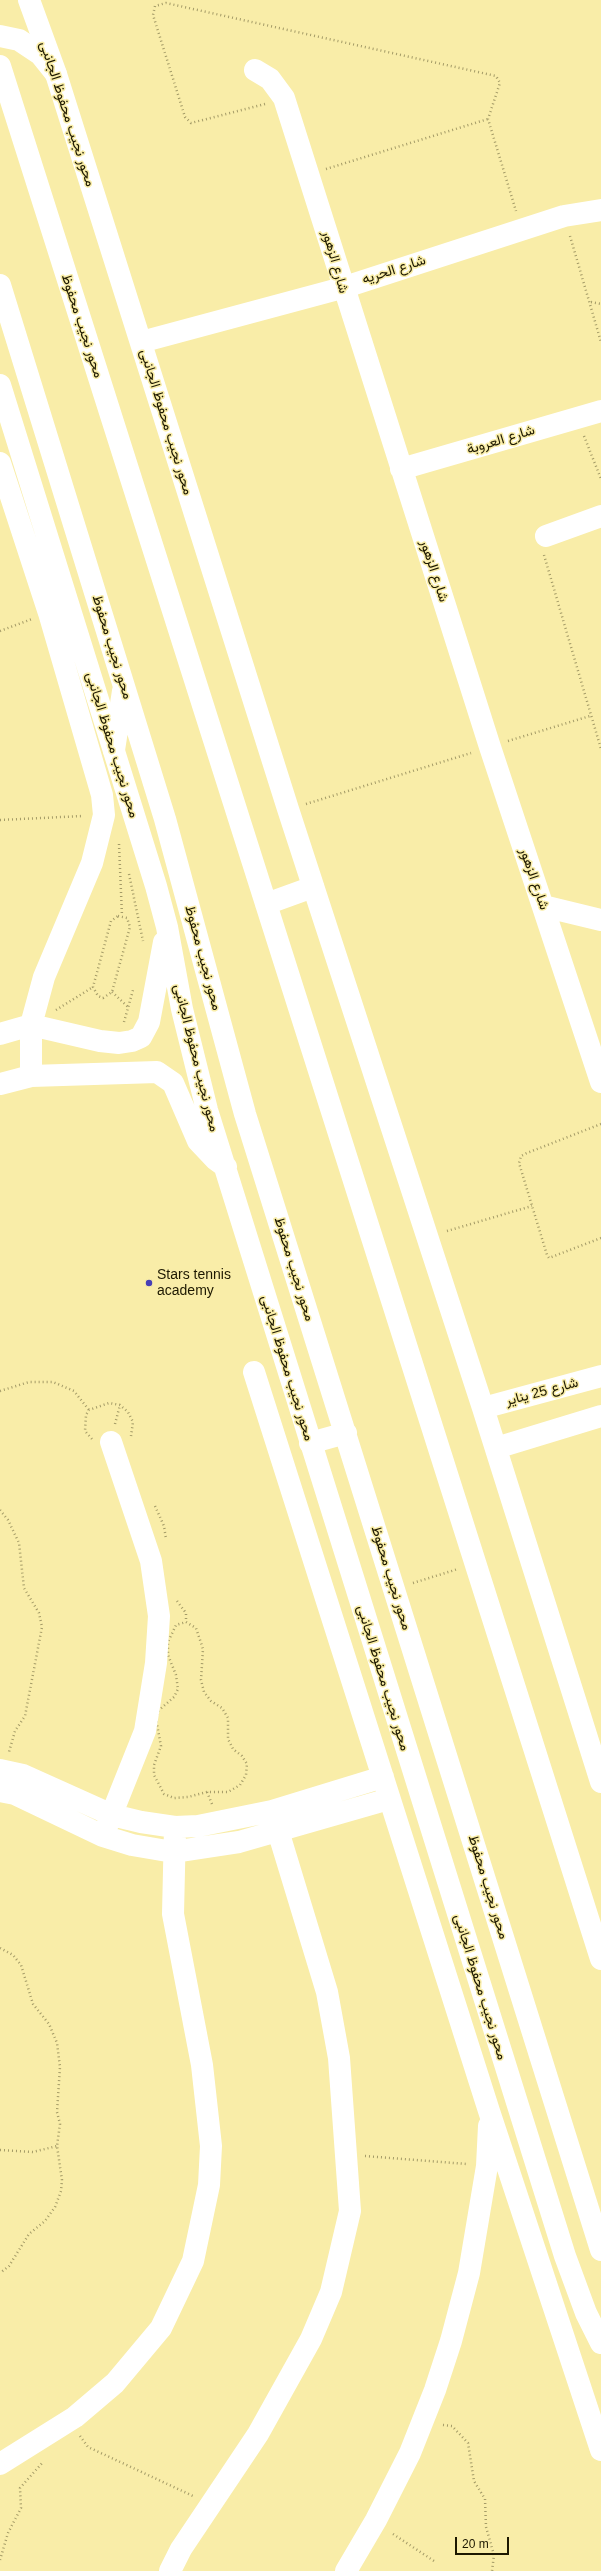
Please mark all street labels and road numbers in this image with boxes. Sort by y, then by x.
street label: محور نجيب محفوظ الجانبى [36,39,98,189]
street label: شارع الزهور [318,229,352,295]
street label: شارع الحريه [360,252,428,288]
street label: محور نجيب محفوظ [57,272,107,380]
street label: محور نجيب محفوظ الجانبى [136,347,196,497]
street label: شارع العروبة [465,422,537,458]
street label: شارع الزهور [416,538,452,604]
street label: محور نجيب محفوظ [88,593,136,701]
street label: محور نجيب محفوظ الجانبى [82,670,142,820]
street label: شارع الزهور [516,846,552,912]
street label: محور نجيب محفوظ [181,904,225,1012]
street label: محور نجيب محفوظ الجانبى [170,982,222,1134]
street label: محور نجيب محفوظ [270,1215,318,1323]
street label: محور نجيب محفوظ الجانبى [257,1293,317,1443]
street label: شارع 25 يناير [504,1374,580,1410]
street label: محور نجيب محفوظ [367,1524,415,1632]
street label: محور نجيب محفوظ الجانبى [353,1603,413,1753]
street label: محور نجيب محفوظ [464,1833,512,1941]
street label: محور نجيب محفوظ الجانبى [450,1912,510,2062]

